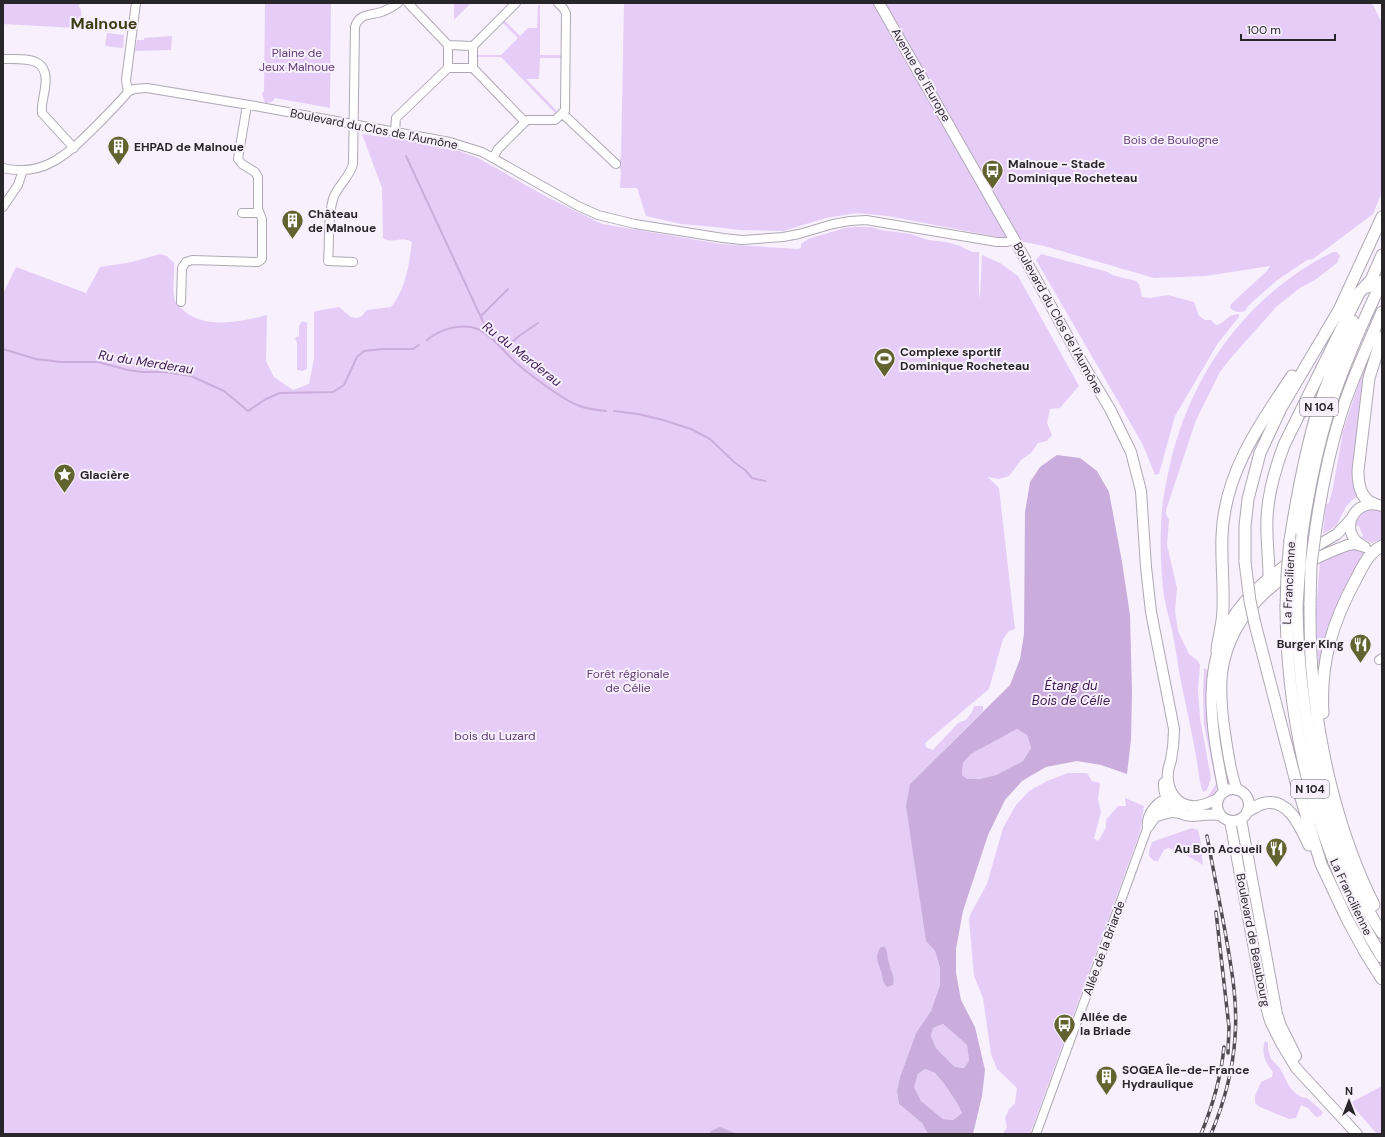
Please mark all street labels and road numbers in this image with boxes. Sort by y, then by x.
street label: Avenue de l'Europe [888,25,954,125]
street label: Boulevard du Clos de l'Aumône [289,105,460,153]
street label: Boulevard du Clos de l'Aumône [1010,239,1106,397]
road number: N 104 [1300,398,1338,416]
street label: La Francilienne [1279,541,1299,625]
road number: N 104 [1291,780,1329,798]
street label: La Francilienne [1326,856,1376,938]
street label: Boulevard de Beaubourg [1232,872,1274,1008]
street label: Allée de la Briarde [1079,898,1129,998]

